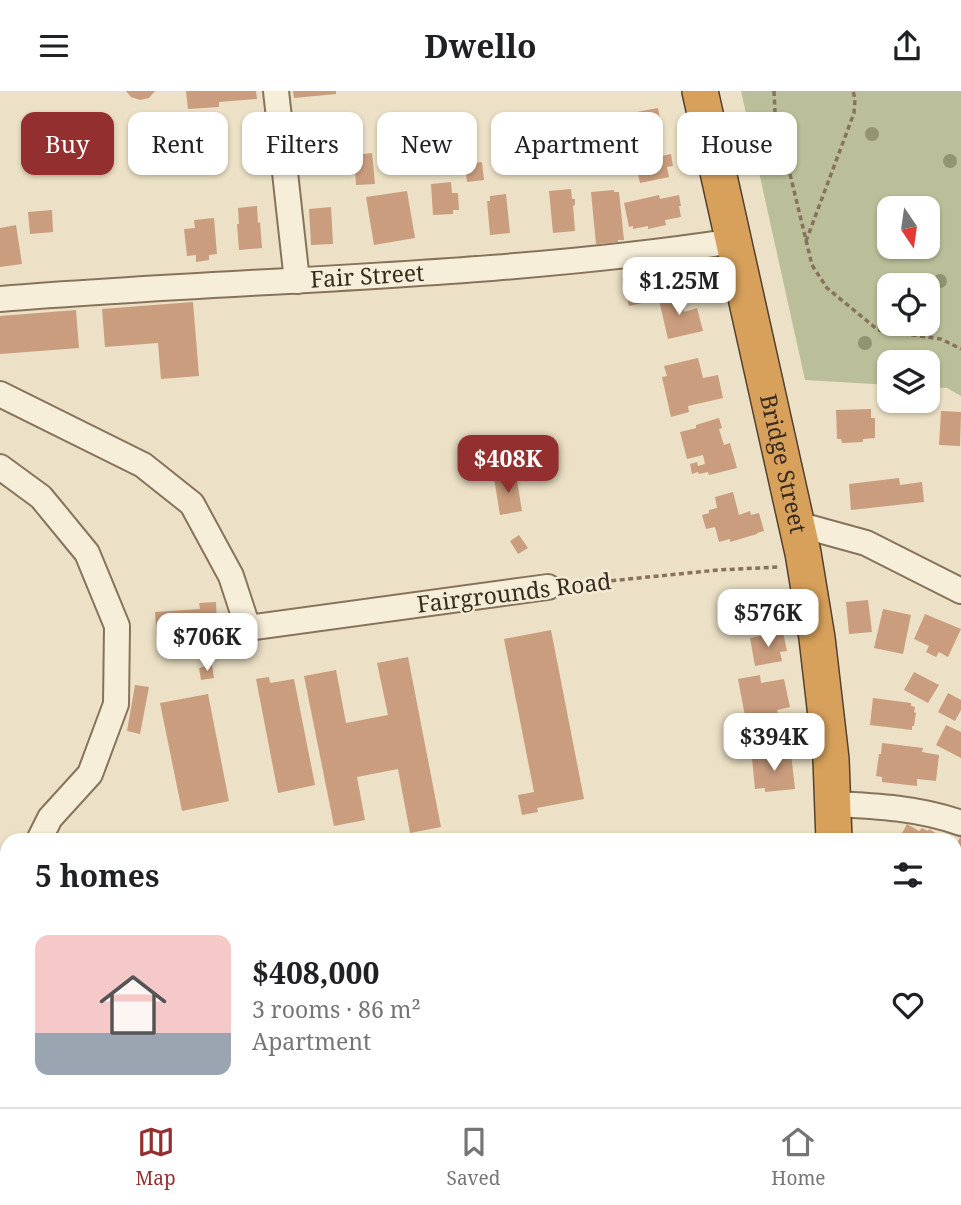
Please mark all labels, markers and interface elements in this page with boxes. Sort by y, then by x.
text: Dwello [424,24,537,67]
icon: menu [35,27,73,65]
icon: share [888,27,926,65]
chip: Buy [21,112,114,175]
chip: Rent [128,112,228,175]
chip: Filters [242,112,363,175]
chip: New [377,112,477,175]
chip: Apartment [491,112,663,175]
chip: House [677,112,797,175]
north arrow [877,196,940,259]
map controls [877,196,940,413]
street label: Fair Street [309,256,425,295]
pin: $1.25M [622,257,736,317]
text: $1.25M [639,264,719,296]
button: locate [877,273,940,336]
button: layers [877,350,940,413]
street label: Bridge Street [753,391,815,537]
pin: $408K [459,435,557,495]
text: $408K [474,442,542,474]
street label: Fairgrounds Road [415,564,613,620]
pin: $576K [719,589,817,649]
text: $576K [734,596,802,628]
pin: $706K [158,613,256,673]
text: $706K [173,620,241,652]
pin: $394K [725,713,823,773]
text: $394K [740,720,808,752]
text: 5 homes [35,855,159,896]
icon: filters [889,856,927,894]
text: $408,000 [252,952,379,993]
icon: home [91,963,175,1047]
icon: heart [889,986,927,1024]
text: 3 rooms · 86 m² [252,993,421,1025]
text: Apartment [252,1025,371,1057]
tab: Map [135,1123,176,1191]
tab: Saved [447,1123,500,1191]
tab: Home [771,1123,826,1191]

